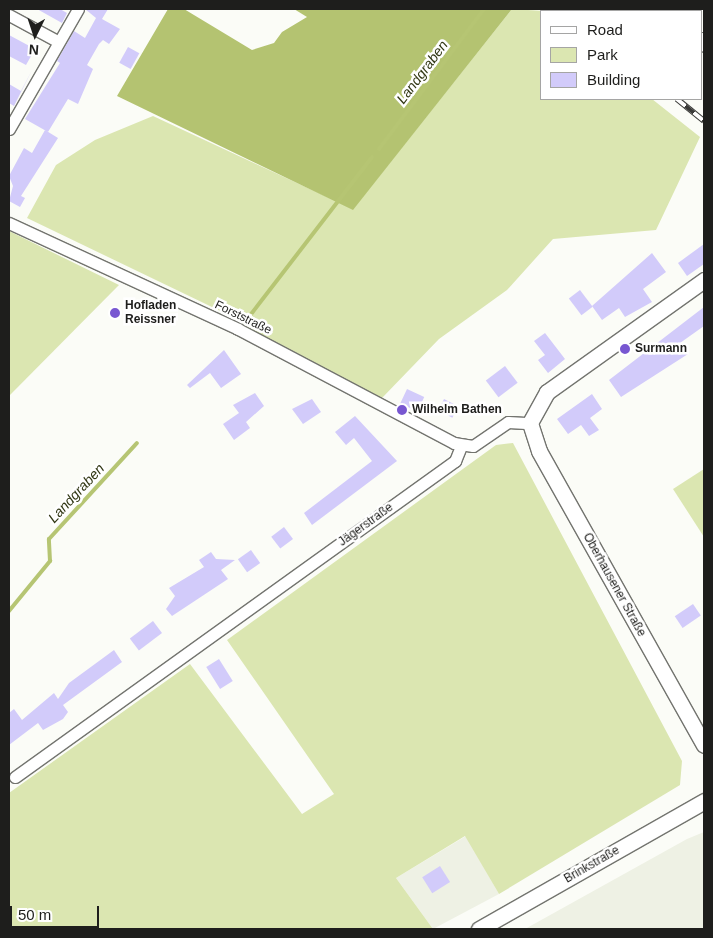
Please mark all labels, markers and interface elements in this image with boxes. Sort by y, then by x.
north arrow [10,10,60,60]
legend [540,10,703,100]
text: Road [587,21,623,38]
water label: Landgraben [393,37,451,107]
text: N [28,42,40,58]
text: Park [587,46,618,63]
text: Building [587,71,640,88]
street label: Forststraße [212,298,274,338]
place label: Hofladen Reissner [125,299,176,327]
marker: Hofladen Reissner [109,307,121,319]
place label: Surmann [635,342,687,356]
marker: Surmann [619,343,631,355]
place label: Wilhelm Bathen [412,403,502,417]
marker: Wilhelm Bathen [396,404,408,416]
water label: Landgraben [44,460,108,526]
street label: Jägerstraße [336,500,396,550]
street label: Oberhausener Straße [580,531,648,639]
street label: Brinkstraße [562,843,622,887]
scale bar [12,896,101,928]
text: 50 m [18,906,51,923]

